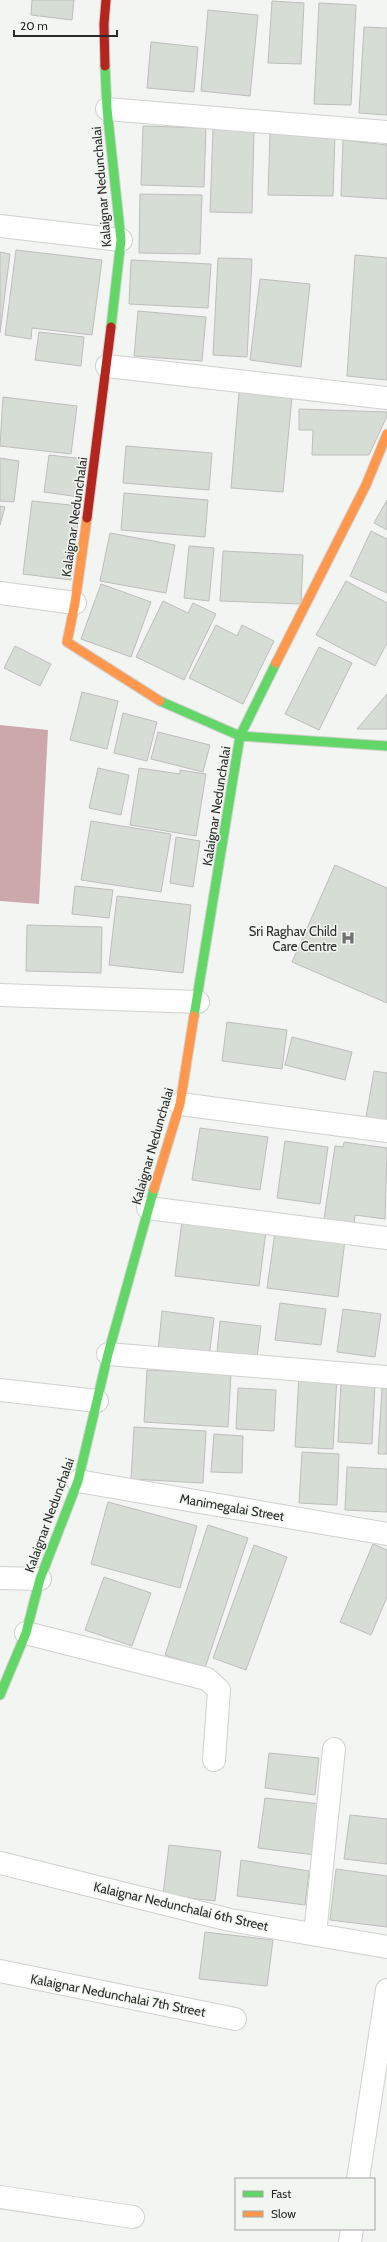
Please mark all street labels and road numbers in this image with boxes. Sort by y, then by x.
street label: Kalaignar Nedunchalai [88,126,114,248]
street label: Kalaignar Nedunchalai [58,456,90,578]
street label: Kalaignar Nedunchalai [199,745,233,867]
street label: Kalaignar Nedunchalai [128,1086,176,1206]
street label: Kalaignar Nedunchalai [21,1455,77,1575]
street label: Manimegalai Street [178,1490,286,1524]
street label: Kalaignar Nedunchalai 6th Street [92,1878,271,1934]
street label: Kalaignar Nedunchalai 7th Street [29,1970,208,2020]

